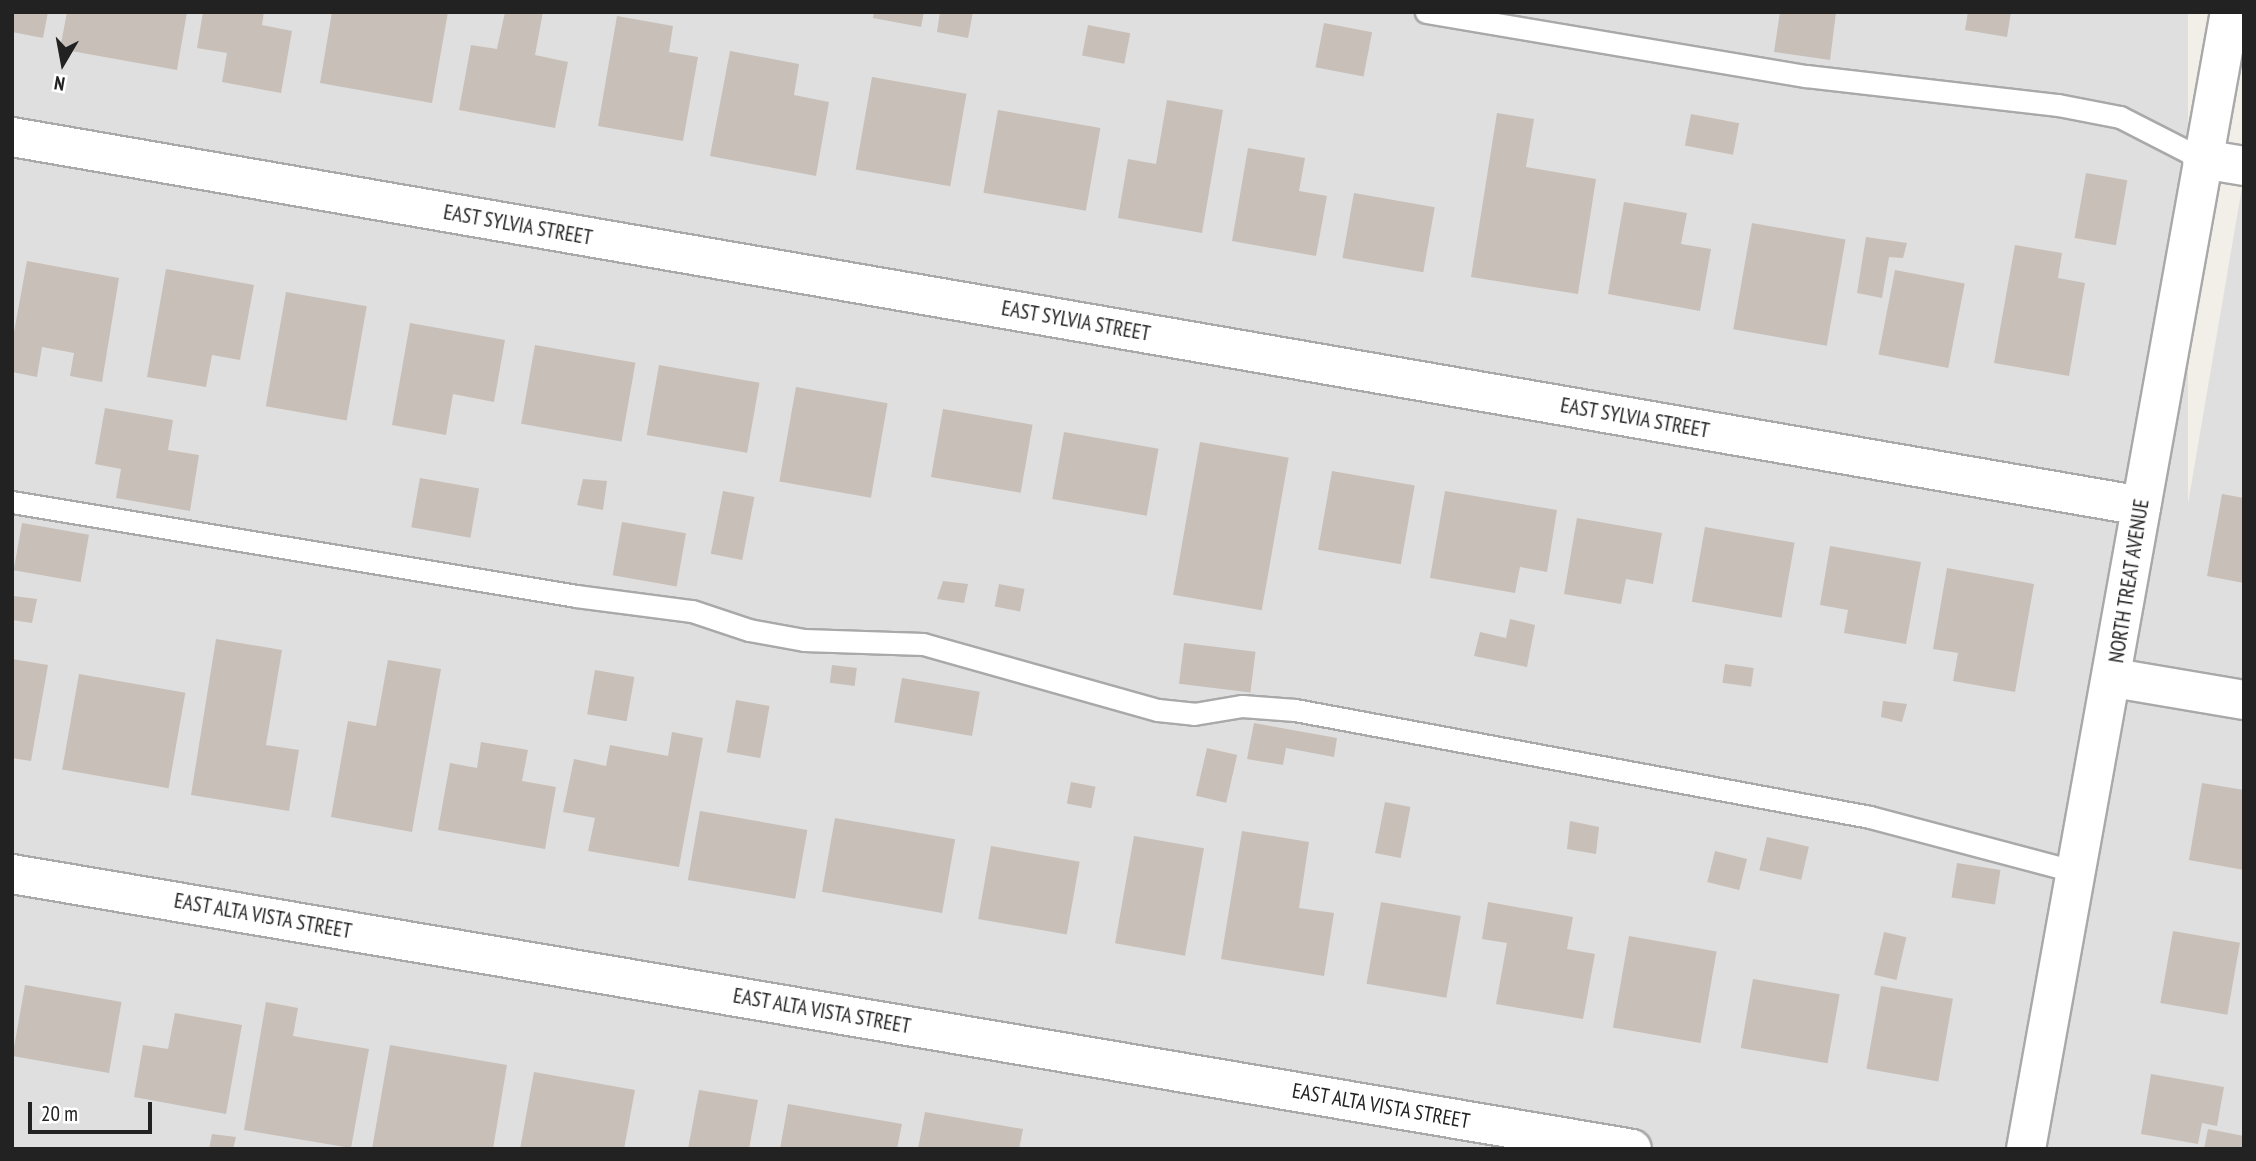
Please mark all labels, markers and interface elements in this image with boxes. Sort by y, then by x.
north arrow [28,28,98,98]
text: N [52,71,66,96]
street label: EAST SYLVIA STREET [441,199,595,251]
street label: EAST SYLVIA STREET [999,295,1153,347]
street label: EAST SYLVIA STREET [1558,392,1712,444]
street label: NORTH TREAT AVENUE [2103,496,2155,666]
street label: EAST ALTA VISTA STREET [171,888,355,944]
street label: EAST ALTA VISTA STREET [730,983,914,1039]
street label: EAST ALTA VISTA STREET [1289,1078,1473,1134]
scale bar [32,1088,156,1132]
text: 20 m [41,1100,78,1127]

